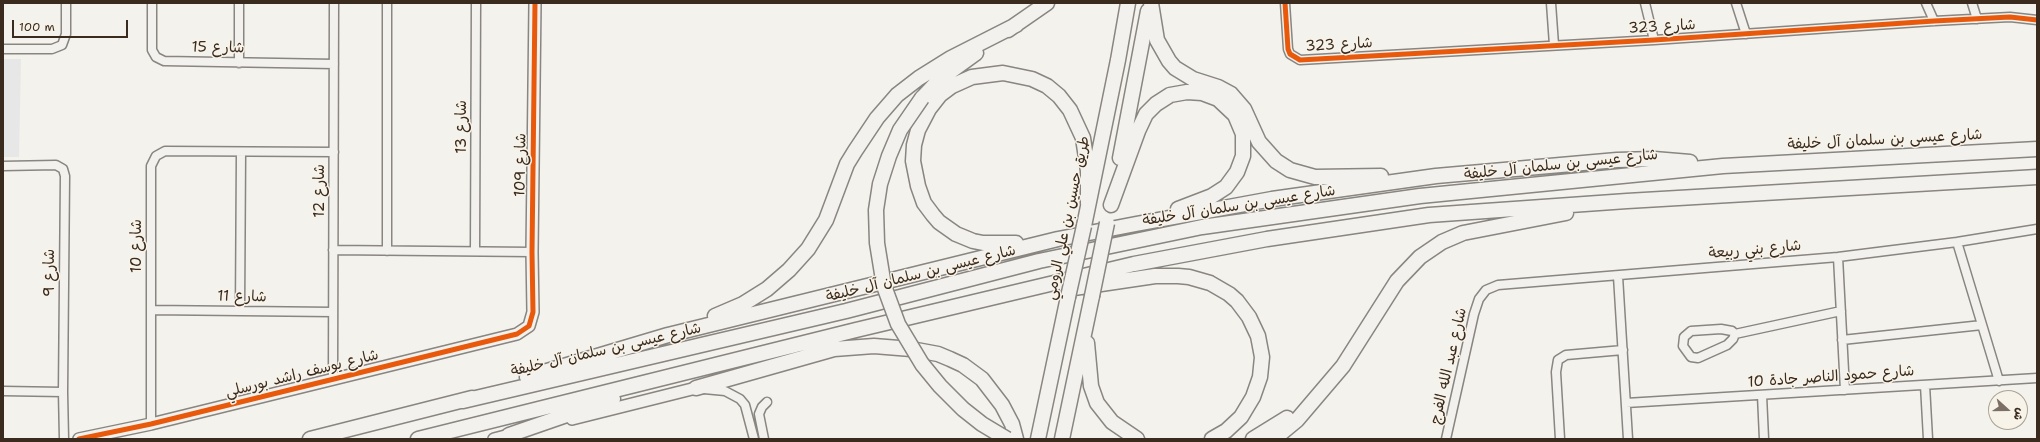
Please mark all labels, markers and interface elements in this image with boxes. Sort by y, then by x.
scale bar [14,12,130,38]
street label: شارع 323 [1628,16,1696,38]
text: 100 m [19,19,55,35]
street label: شارع 323 [1305,34,1373,56]
street label: شارع 15 [191,39,245,57]
street label: شارع 13 [453,100,471,154]
street label: شارع عيسى بن سلمان آل خليفة [1787,126,1983,154]
street label: شارع 109 [511,133,531,197]
street label: طريق حسين بن علي الرومي [1042,135,1094,301]
street label: شارع عيسى بن سلمان آل خليفة [1463,146,1659,184]
street label: شارع 12 [311,164,329,218]
street label: شارع عيسى بن سلمان آل خليفة [1141,182,1337,230]
street label: شارع 10 [128,219,146,273]
street label: شارع بني ربيعة [1708,237,1802,263]
street label: شارع عيسى بن سلمان آل خليفة [824,242,1018,306]
street label: شارع 9 [41,249,59,297]
street label: شارع 11 [217,288,267,306]
street label: شارع عبد الله الفرج [1427,306,1471,426]
street label: شارع عيسى بن سلمان آل خليفة [509,319,703,381]
street label: شارع يوسف راشد بورسلي [224,346,380,402]
street label: شارع حمود الناصر جادة 10 [1747,362,1915,392]
north arrow [1988,390,2028,430]
text: ش [2010,406,2028,422]

